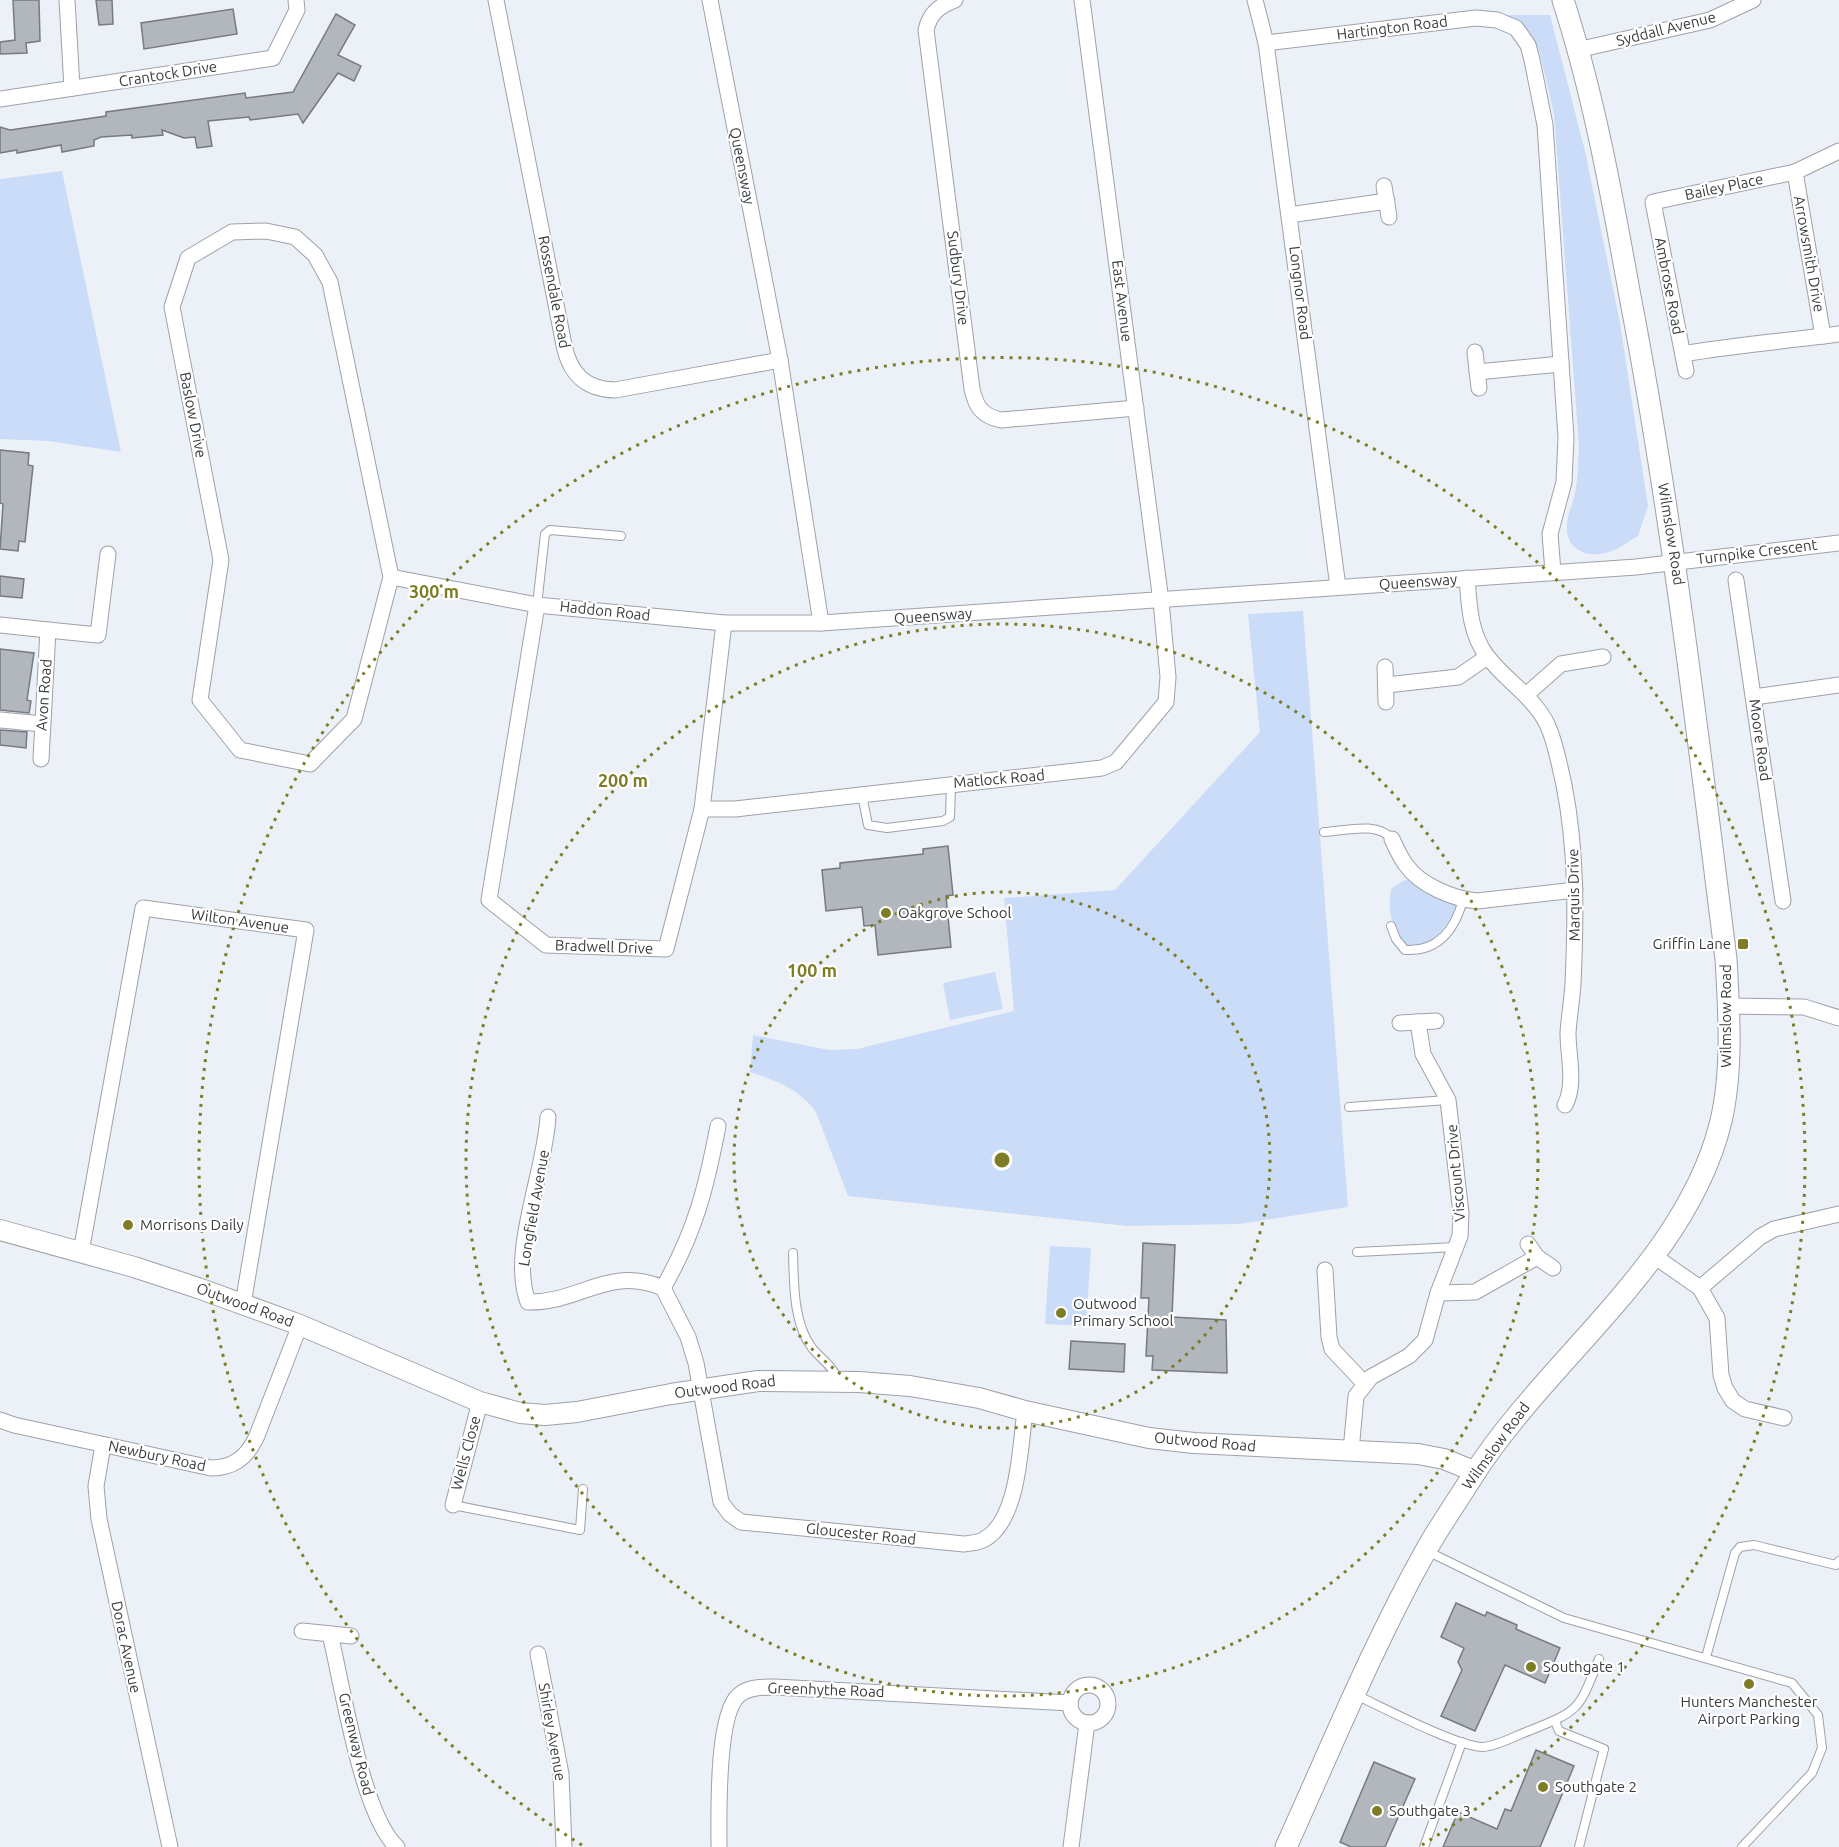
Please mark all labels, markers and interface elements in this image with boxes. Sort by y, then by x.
street label: Syddall Avenue [1614,8,1717,49]
street label: Hartington Road [1335,12,1448,43]
street label: Crantock Drive [118,57,218,90]
street label: Queensway [727,126,758,206]
street label: Bailey Place [1683,170,1765,203]
street label: Arrowsmith Drive [1791,194,1828,313]
street label: Sudbury Drive [944,230,973,326]
street label: Rossendale Road [535,234,574,350]
street label: Ambrose Road [1652,236,1687,336]
street label: Longnor Road [1286,245,1315,341]
street label: East Avenue [1109,259,1136,343]
street label: Baslow Drive [177,371,210,459]
street label: Wilmslow Road [1655,481,1688,586]
street label: Turnpike Crescent [1696,536,1818,567]
street label: Queensway [1378,570,1458,593]
text: 300 m [409,581,459,601]
street label: Haddon Road [559,597,651,624]
street label: Queensway [893,604,973,627]
street label: Avon Road [33,658,54,732]
street label: Moore Road [1746,698,1775,782]
street label: Matlock Road [952,766,1045,791]
text: 200 m [598,770,648,790]
street label: Marquis Drive [1564,848,1583,942]
place label: Oakgrove School [898,904,1012,921]
street label: Wilton Avenue [190,905,290,936]
marker: Oakgrove School [879,906,893,920]
place label: Griffin Lane [1652,935,1731,952]
street label: Bradwell Drive [555,936,653,957]
marker: Griffin Lane [1736,937,1750,951]
text: 100 m [787,960,837,980]
street label: Wilmslow Road [1717,964,1734,1068]
street label: Viscount Drive [1443,1124,1468,1222]
street label: Longfield Avenue [515,1148,552,1267]
centre of rings [992,1150,1012,1170]
place label: Morrisons Daily [140,1216,244,1233]
marker: Morrisons Daily [121,1218,135,1232]
street label: Outwood Road [194,1279,296,1330]
place label: Outwood Primary School [1073,1295,1174,1329]
marker: Outwood Primary School [1054,1306,1068,1320]
street label: Outwood Road [673,1372,777,1401]
street label: Wilmslow Road [1458,1399,1533,1493]
street label: Wells Close [447,1414,484,1492]
street label: Outwood Road [1153,1429,1257,1454]
street label: Newbury Road [107,1437,207,1474]
street label: Gloucester Road [805,1519,917,1548]
street label: Dorac Avenue [108,1599,145,1694]
place label: Southgate 1 [1543,1658,1625,1675]
marker: Southgate 1 [1524,1660,1538,1674]
marker: Hunters Manchester Airport Parking [1742,1677,1756,1691]
street label: Greenhythe Road [767,1679,885,1700]
street label: Shirley Avenue [536,1682,569,1782]
street label: Greenway Road [336,1691,377,1797]
place label: Hunters Manchester Airport Parking [1681,1693,1818,1727]
place label: Southgate 2 [1555,1778,1637,1795]
marker: Southgate 2 [1536,1780,1550,1794]
place label: Southgate 3 [1389,1802,1471,1819]
marker: Southgate 3 [1370,1804,1384,1818]

